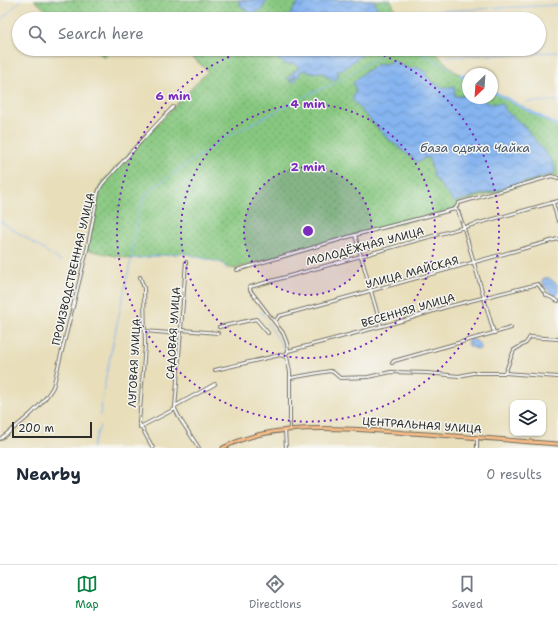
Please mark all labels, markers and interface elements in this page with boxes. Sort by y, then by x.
search box [12,12,546,56]
icon: search [26,23,48,45]
text: Search here [58,24,144,44]
north arrow [462,68,498,104]
text: 6 min [156,88,191,104]
text: 4 min [291,96,326,112]
water label: база одыха Чайка [420,140,530,156]
text: 2 min [291,159,326,175]
street label: ПРОИЗВОДСТВЕННАЯ УЛИЦА [49,191,98,347]
street label: МОЛОДЁЖНАЯ УЛИЦА [304,223,426,269]
centre of rings [301,224,315,238]
street label: УЛИЦА МАЙСКАЯ [364,252,460,292]
street label: САДОВАЯ УЛИЦА [163,286,184,380]
street label: ВЕСЕННЯЯ УЛИЦА [359,290,457,331]
street label: ЛУГОВАЯ УЛИЦА [125,318,144,408]
map controls [510,400,546,436]
button: layers [510,400,546,436]
street label: ЦЕНТРАЛЬНАЯ УЛИЦА [362,414,482,437]
scale bar [12,420,92,439]
text: 200 m [18,421,54,436]
text: Nearby [16,463,81,485]
text: 0 results [486,466,542,483]
tab: Map [75,573,99,612]
tab: Directions [249,573,301,612]
tab: Saved [452,573,483,612]

